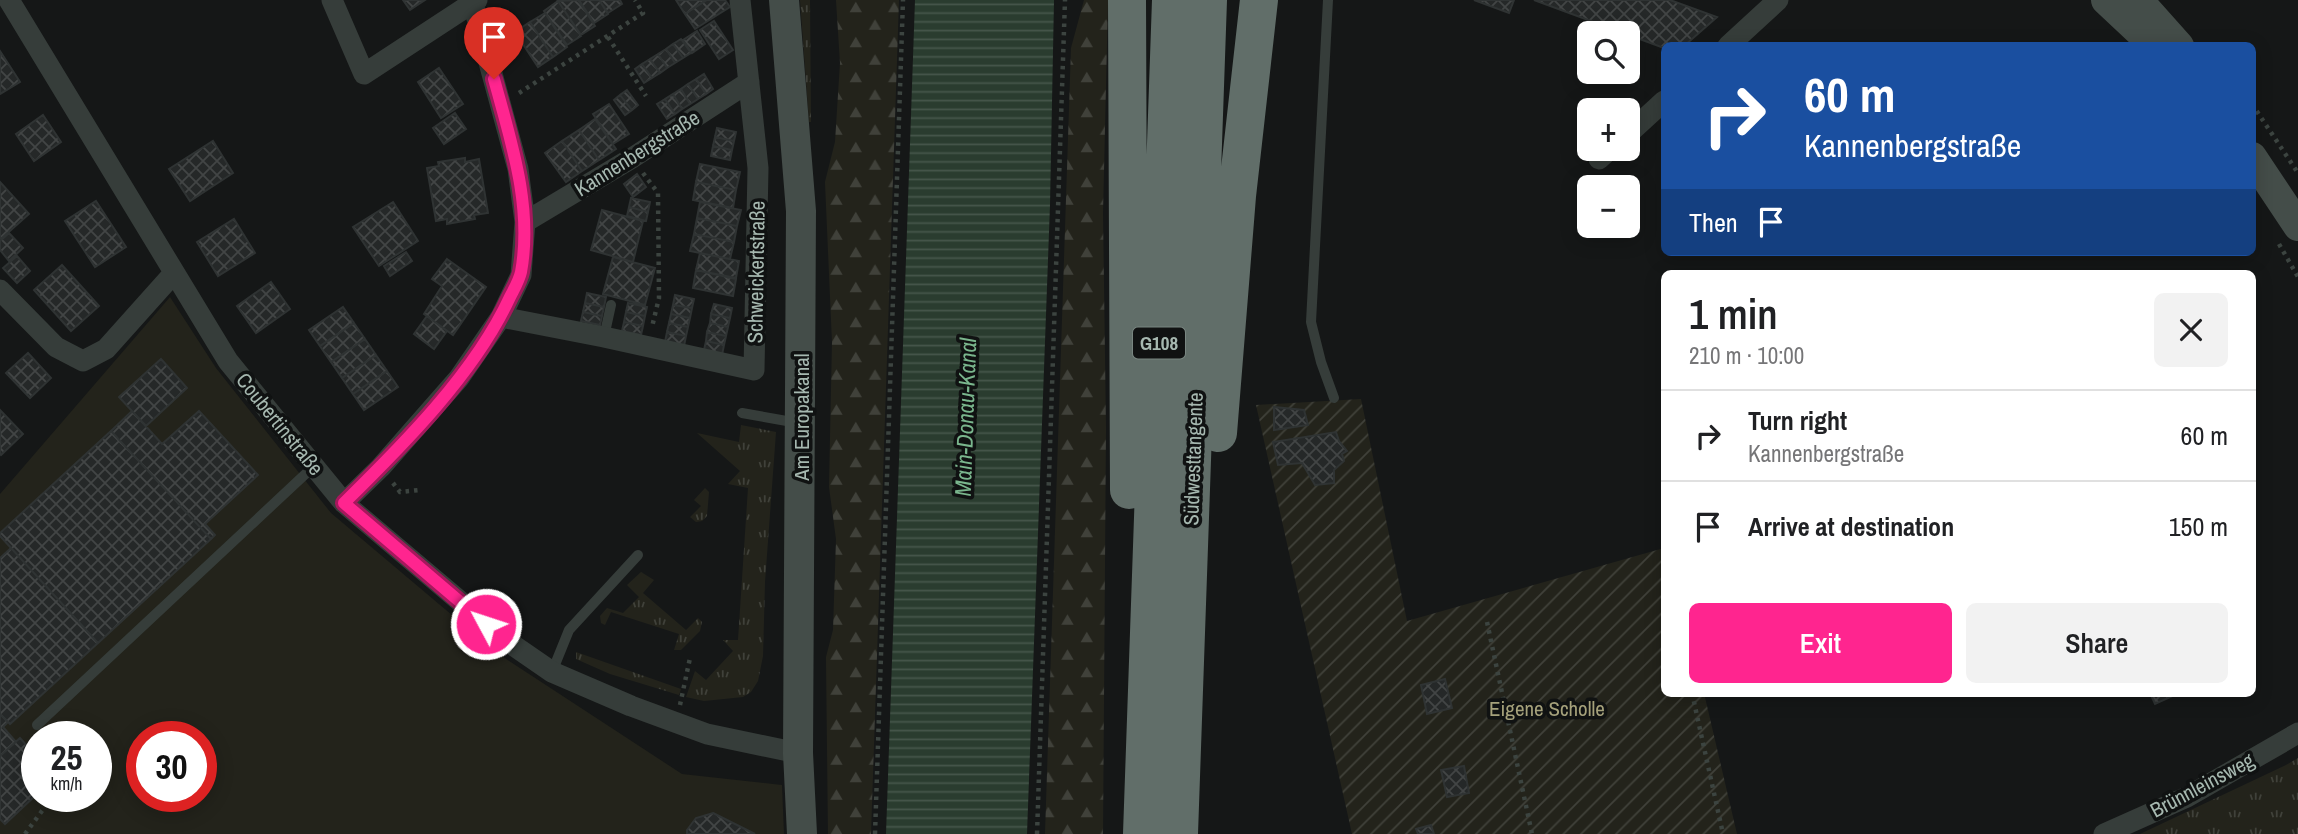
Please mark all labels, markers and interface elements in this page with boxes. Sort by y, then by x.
pin [464,7,524,79]
icon: arrive [475,18,513,56]
map controls [1577,21,1640,238]
button: search [1577,21,1640,84]
text: 60 m [1804,61,1896,127]
icon: right [1689,70,1780,161]
button: + [1577,98,1640,161]
street label: Kannenbergstraße [569,103,705,203]
text: Kannenbergstraße [1804,124,2021,167]
button: − [1577,175,1640,238]
street label: Schweickertstraße [740,200,772,344]
icon: arrive [1752,203,1790,241]
text: Then [1689,205,1738,240]
text: 1 min [1689,286,1778,342]
button: close [2154,293,2228,367]
road number: G108 [1133,328,1185,358]
water label: Main-Donau-Kanal [947,337,983,497]
text: 210 m · 10:00 [1689,340,1804,371]
street label: Am Europakanal [787,353,816,482]
street label: Coubertinstraße [230,367,330,481]
street label: Südwesttangente [1176,392,1210,526]
text: Turn right [1748,403,1847,438]
icon: right [1689,417,1727,455]
text: 60 m [2181,418,2228,453]
text: Kannenbergstraße [1748,438,1904,469]
icon: arrive [1689,508,1727,546]
text: Arrive at destination [1748,509,1954,544]
text: 150 m [2169,509,2228,544]
position arrow [449,587,523,661]
button: Exit [1689,603,1952,683]
button: Share [1966,603,2228,683]
park label: Eigene Scholle [1489,694,1605,723]
speed limit sign: 30 [126,721,217,812]
text: 25 [51,734,82,781]
street label: Brünnleinsweg [2145,745,2259,825]
text: km/h [51,771,83,796]

